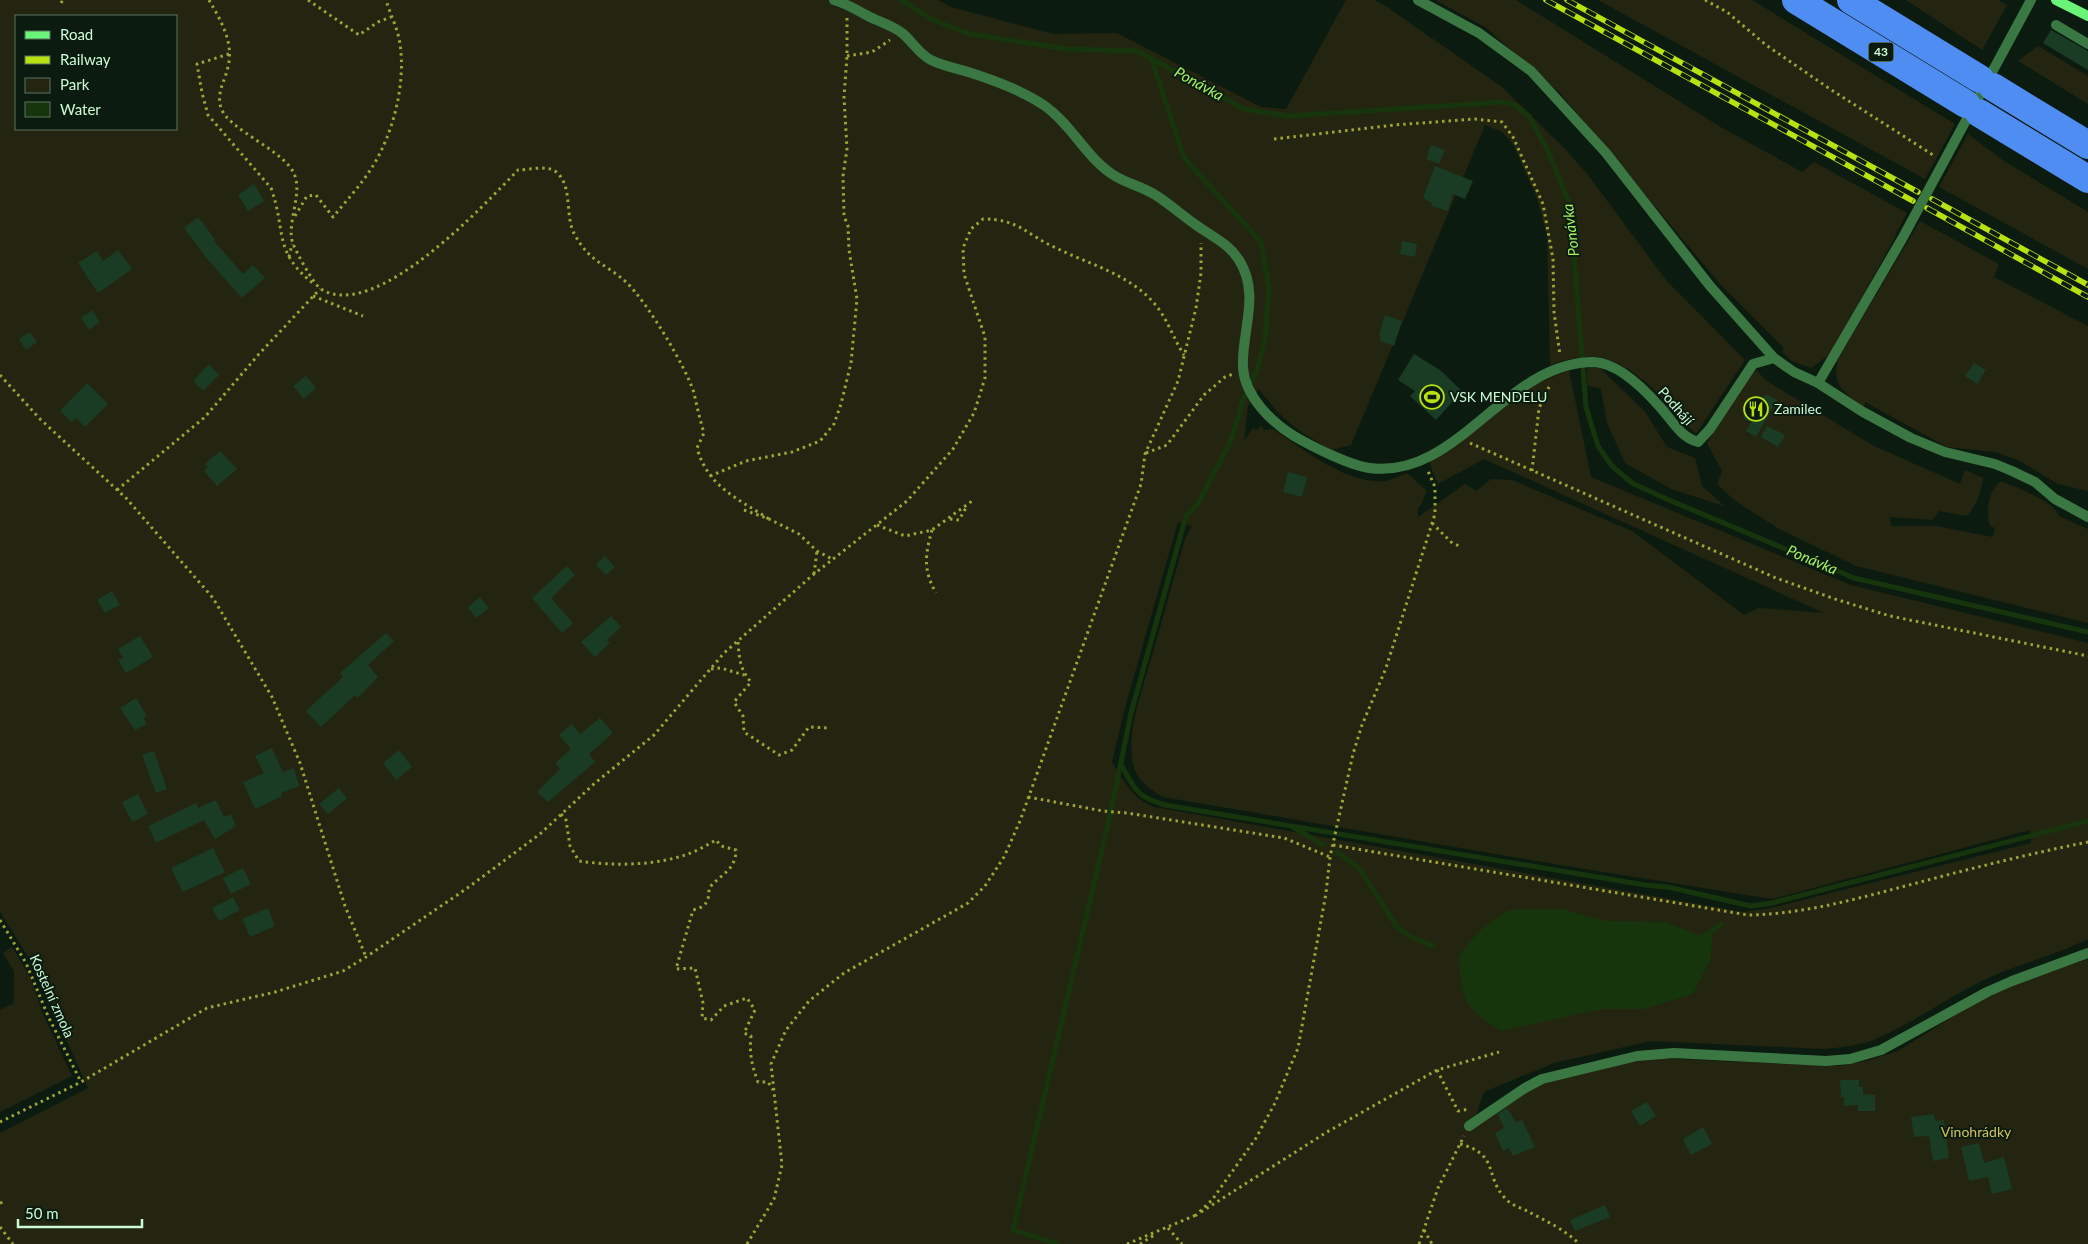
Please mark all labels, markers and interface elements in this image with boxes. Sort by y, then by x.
legend [15,15,178,130]
text: Road [60,25,93,43]
road number: 43 [1868,42,1894,62]
text: Railway [60,50,111,68]
water label: Ponávka [1172,62,1227,104]
text: Park [60,75,90,93]
text: Water [60,100,101,118]
water label: Ponávka [1558,202,1582,258]
street label: Podhájí [1655,383,1698,429]
sports icon: VSK MENDELU [1419,384,1445,410]
place label: VSK MENDELU [1450,388,1547,405]
restaurant icon: Zamilec [1743,396,1769,422]
place label: Zamilec [1774,400,1822,417]
water label: Ponávka [1784,540,1841,578]
street label: Kostelní zmola [27,952,78,1040]
park label: Vinohrádky [1941,1123,2012,1140]
scale bar [18,1196,141,1228]
text: 50 m [25,1204,59,1222]

